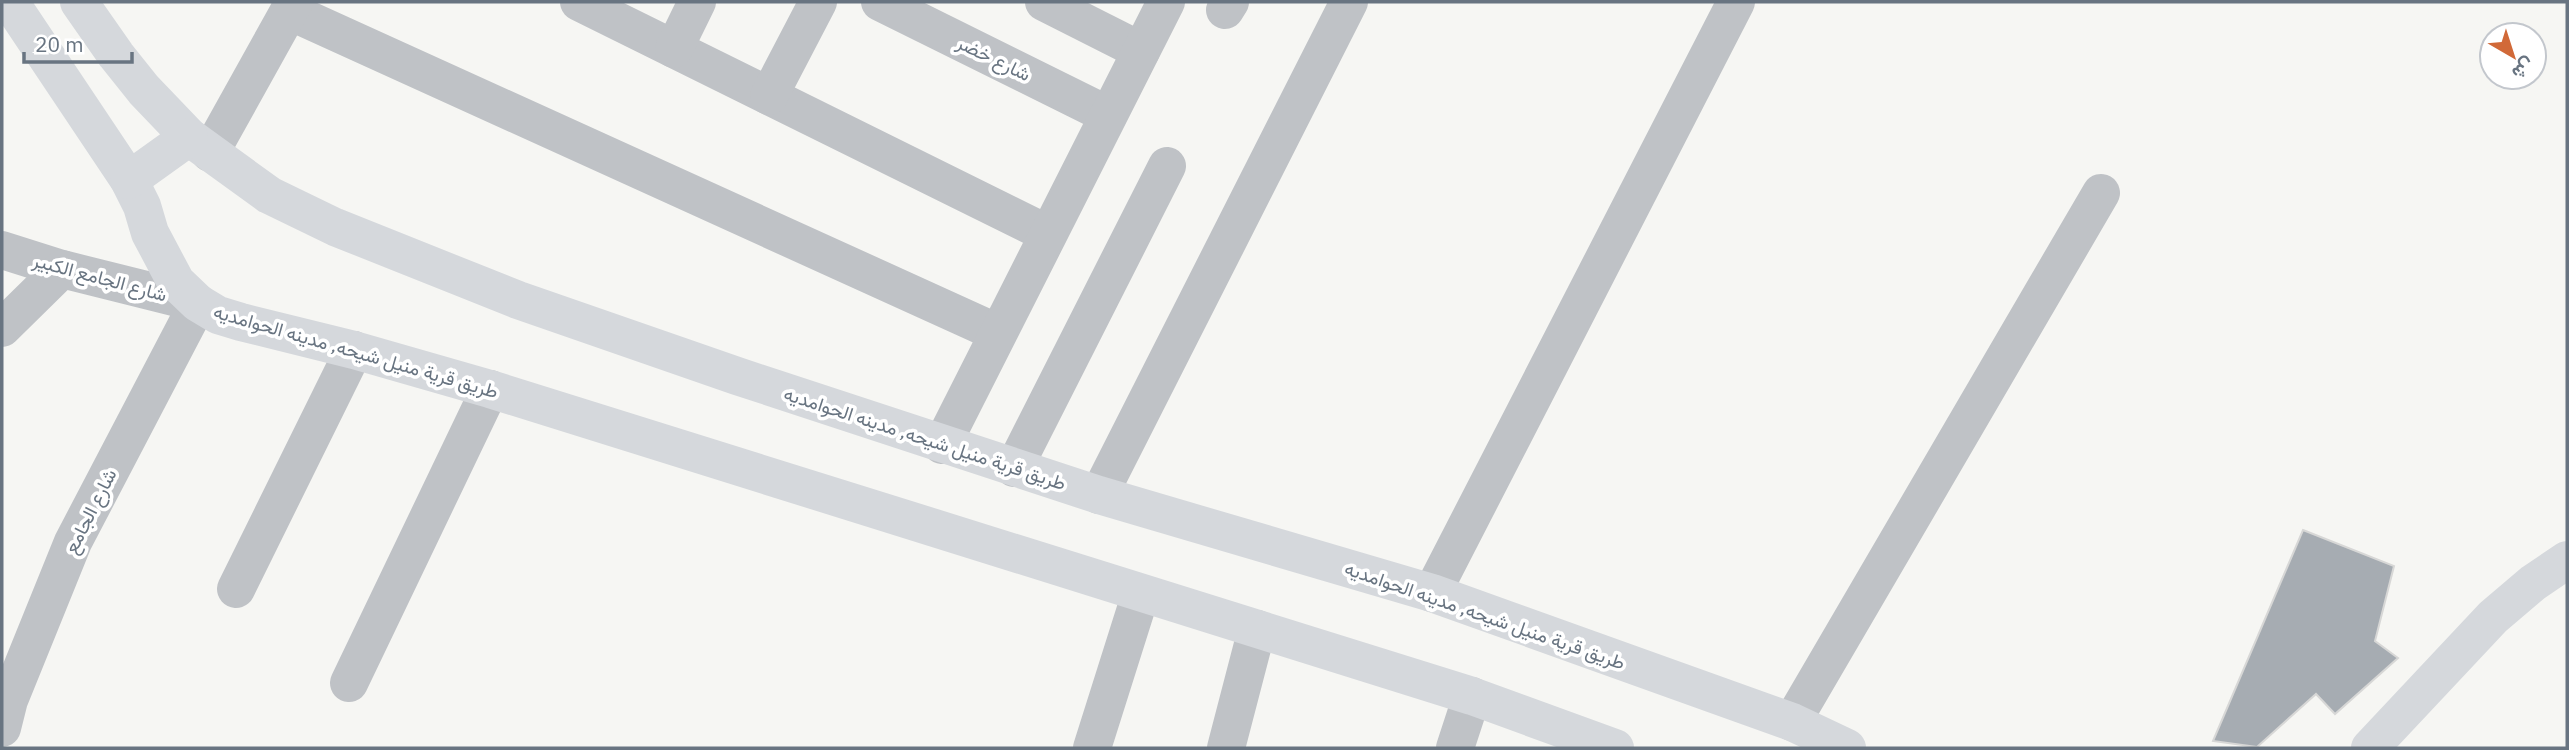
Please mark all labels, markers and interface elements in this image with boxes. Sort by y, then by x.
scale bar [24,21,133,65]
north arrow [2478,21,2548,91]
street label: شارع خضر [952,29,1035,87]
text: 20 m [35,30,84,58]
text: ش [2507,53,2540,86]
street label: شارع الجامع الكبير [29,247,170,308]
street label: طريق قرية منيل شيحه, مدينه الحوامديه [211,299,501,403]
street label: طريق قرية منيل شيحه, مدينه الحوامديه [781,381,1069,495]
street label: شارع الجامع [58,465,123,558]
street label: طريق قرية منيل شيحه, مدينه الحوامديه [1342,556,1628,674]

